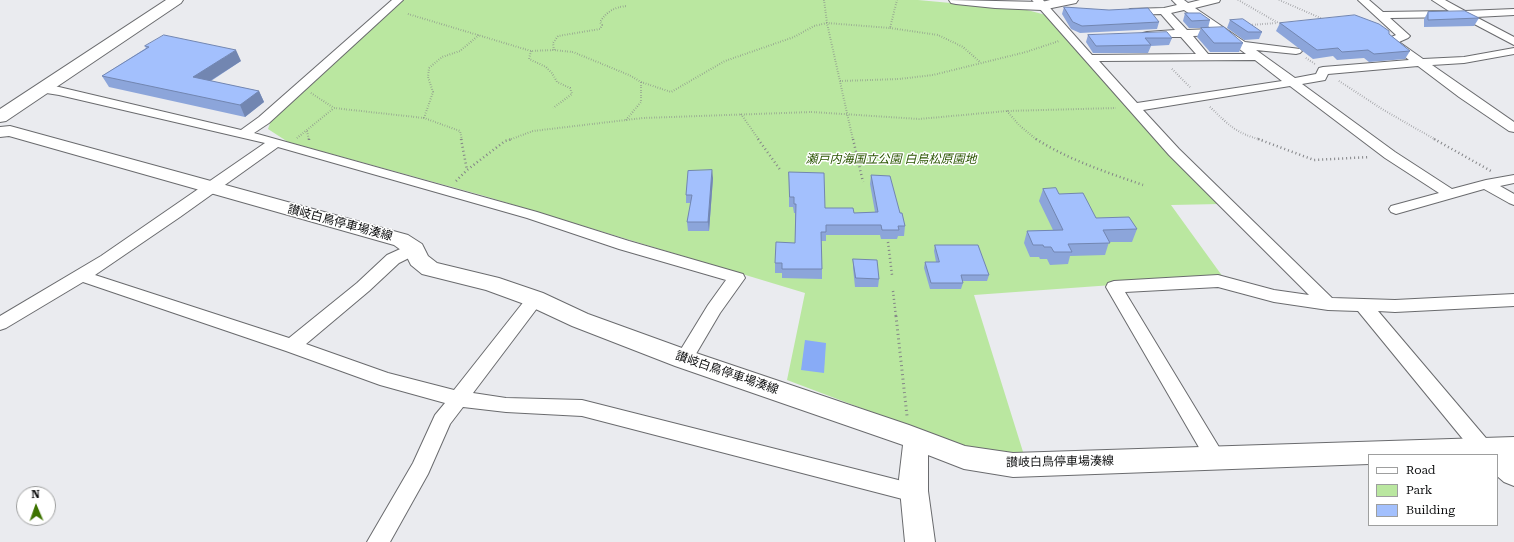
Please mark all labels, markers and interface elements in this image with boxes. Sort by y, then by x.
park label: 瀬戸内海国立公園 白鳥松原園地 [805,152,977,166]
street label: 讃岐白鳥停車場湊線 [286,202,394,244]
street label: 讃岐白鳥停車場湊線 [674,349,780,397]
street label: 讃岐白鳥停車場湊線 [1006,454,1114,470]
legend [1368,454,1498,526]
text: Road [1406,463,1435,477]
text: Park [1406,483,1432,497]
north arrow [16,486,56,526]
text: N [31,488,40,501]
text: Building [1406,503,1455,517]

